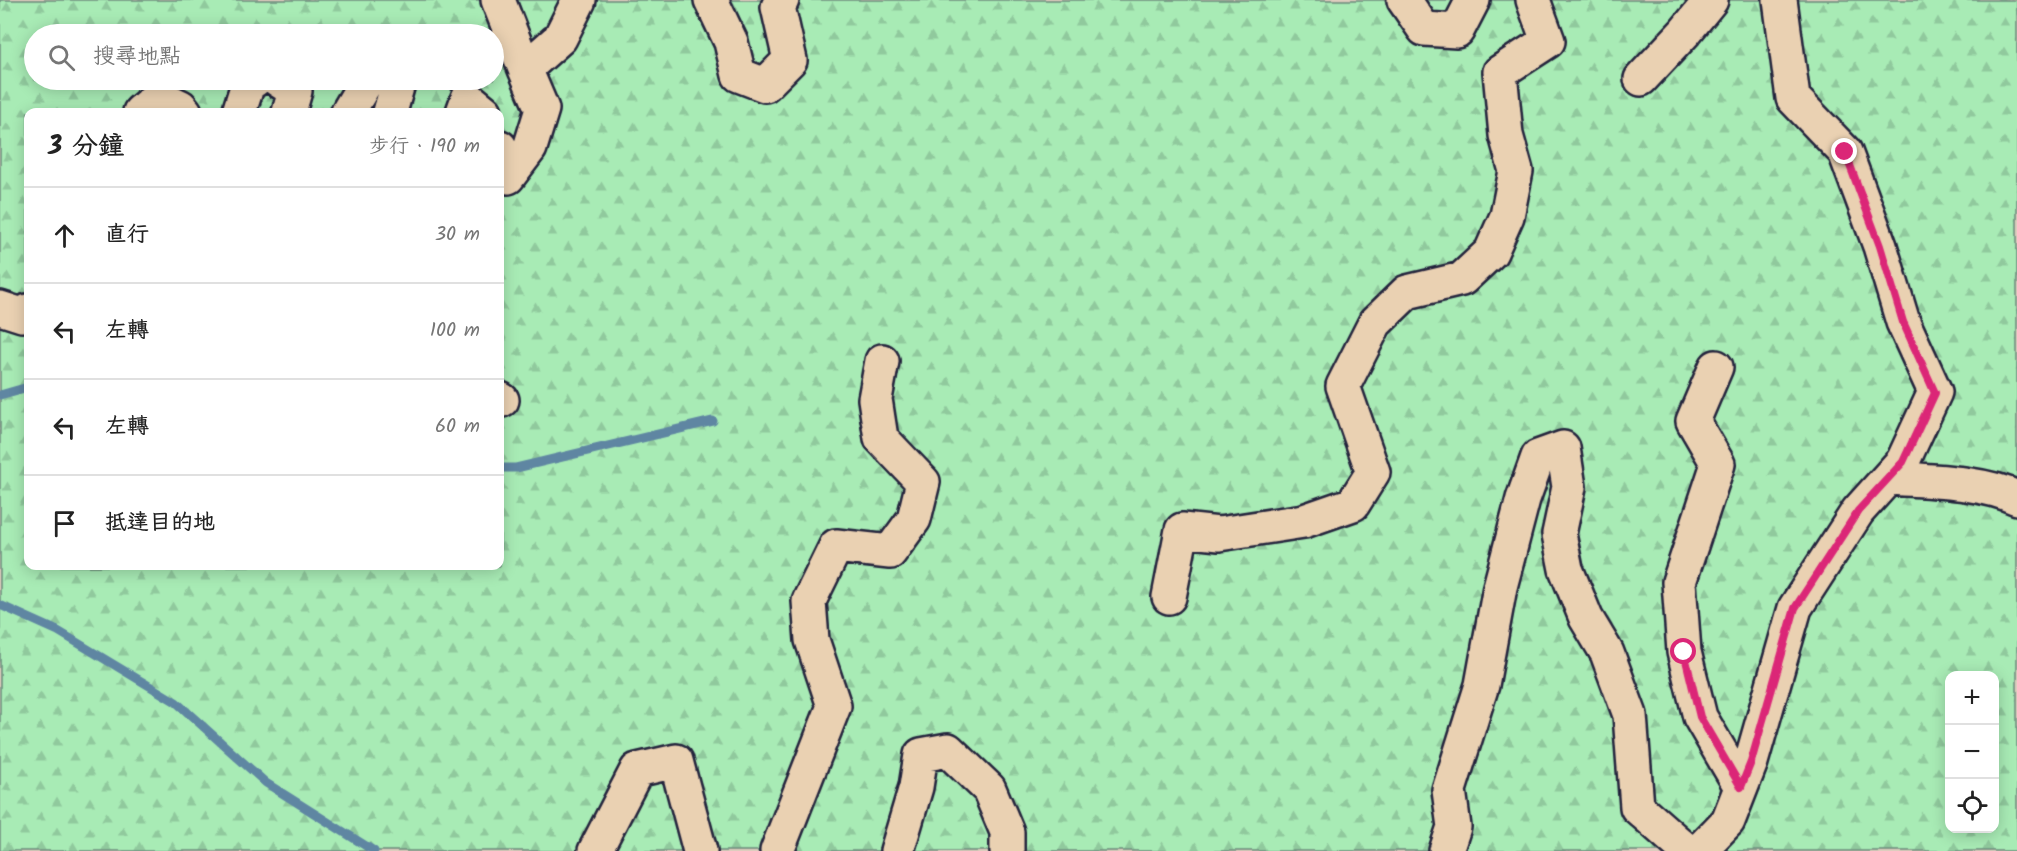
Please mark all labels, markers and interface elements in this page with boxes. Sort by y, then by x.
search box [24,24,504,90]
text: 搜尋地點 [93,40,181,75]
icon: search [45,41,78,74]
text: 3 分鐘 [48,126,124,168]
text: 步行 · 190 m [369,131,480,163]
route end [1831,138,1857,164]
text: 直行 [105,218,149,253]
icon: ahead [48,219,81,252]
text: 30 m [435,219,480,251]
text: 左轉 [105,314,149,349]
icon: left [48,315,81,348]
text: 100 m [430,315,480,347]
text: 左轉 [105,410,149,445]
icon: left [48,411,81,444]
text: 60 m [435,411,480,443]
text: 抵達目的地 [105,506,215,541]
icon: arrive [48,507,81,540]
route start [1670,638,1696,664]
map controls [1945,671,1999,833]
button: + [1945,671,1999,725]
button: − [1945,725,1999,779]
button: locate [1945,779,1999,833]

